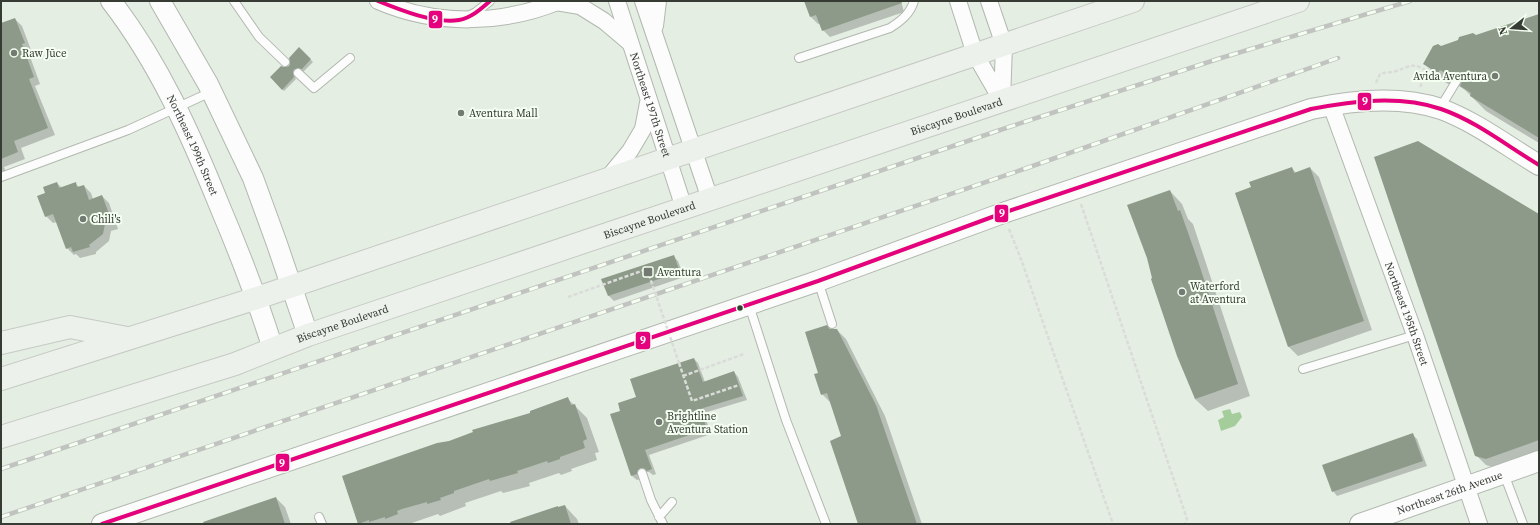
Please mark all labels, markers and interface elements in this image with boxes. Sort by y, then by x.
north arrow [1492,8,1532,48]
line badge: 9 [428,10,443,29]
text: 9 [432,12,438,27]
text: N [1495,25,1511,37]
place label: Raw Jūce [22,46,67,61]
marker: Raw Jūce [9,48,19,58]
street label: Northeast 197th Street [627,51,675,159]
place label: Avida Aventura [1413,69,1487,84]
marker: Avida Aventura [1490,71,1500,81]
street label: Northeast 199th Street [163,92,222,198]
line badge: 9 [1357,92,1372,111]
street label: Biscayne Boulevard [908,94,1005,139]
text: 9 [1362,94,1368,109]
place label: Aventura Mall [469,106,538,121]
marker: Aventura Mall [456,108,466,118]
street label: Biscayne Boulevard [601,197,698,242]
line badge: 9 [994,204,1009,223]
text: 9 [999,206,1005,221]
place label: Chili's [91,212,121,227]
marker: Chili's [78,214,88,224]
street label: Northeast 195th Street [1381,260,1432,368]
place label: Aventura [657,265,702,280]
marker: Aventura [642,266,654,278]
place label: Waterford at Aventura [1190,279,1246,307]
marker: Waterford at Aventura [1177,287,1187,297]
street label: Biscayne Boulevard [294,301,391,346]
unlabelled marker [735,303,745,313]
line badge: 9 [635,331,651,350]
text: 9 [640,333,646,348]
place label: Brightline Aventura Station [667,409,748,437]
marker: Brightline Aventura Station [654,417,664,427]
line badge: 9 [275,453,290,472]
text: 9 [279,456,285,471]
street label: Northeast 26th Avenue [1395,467,1505,518]

